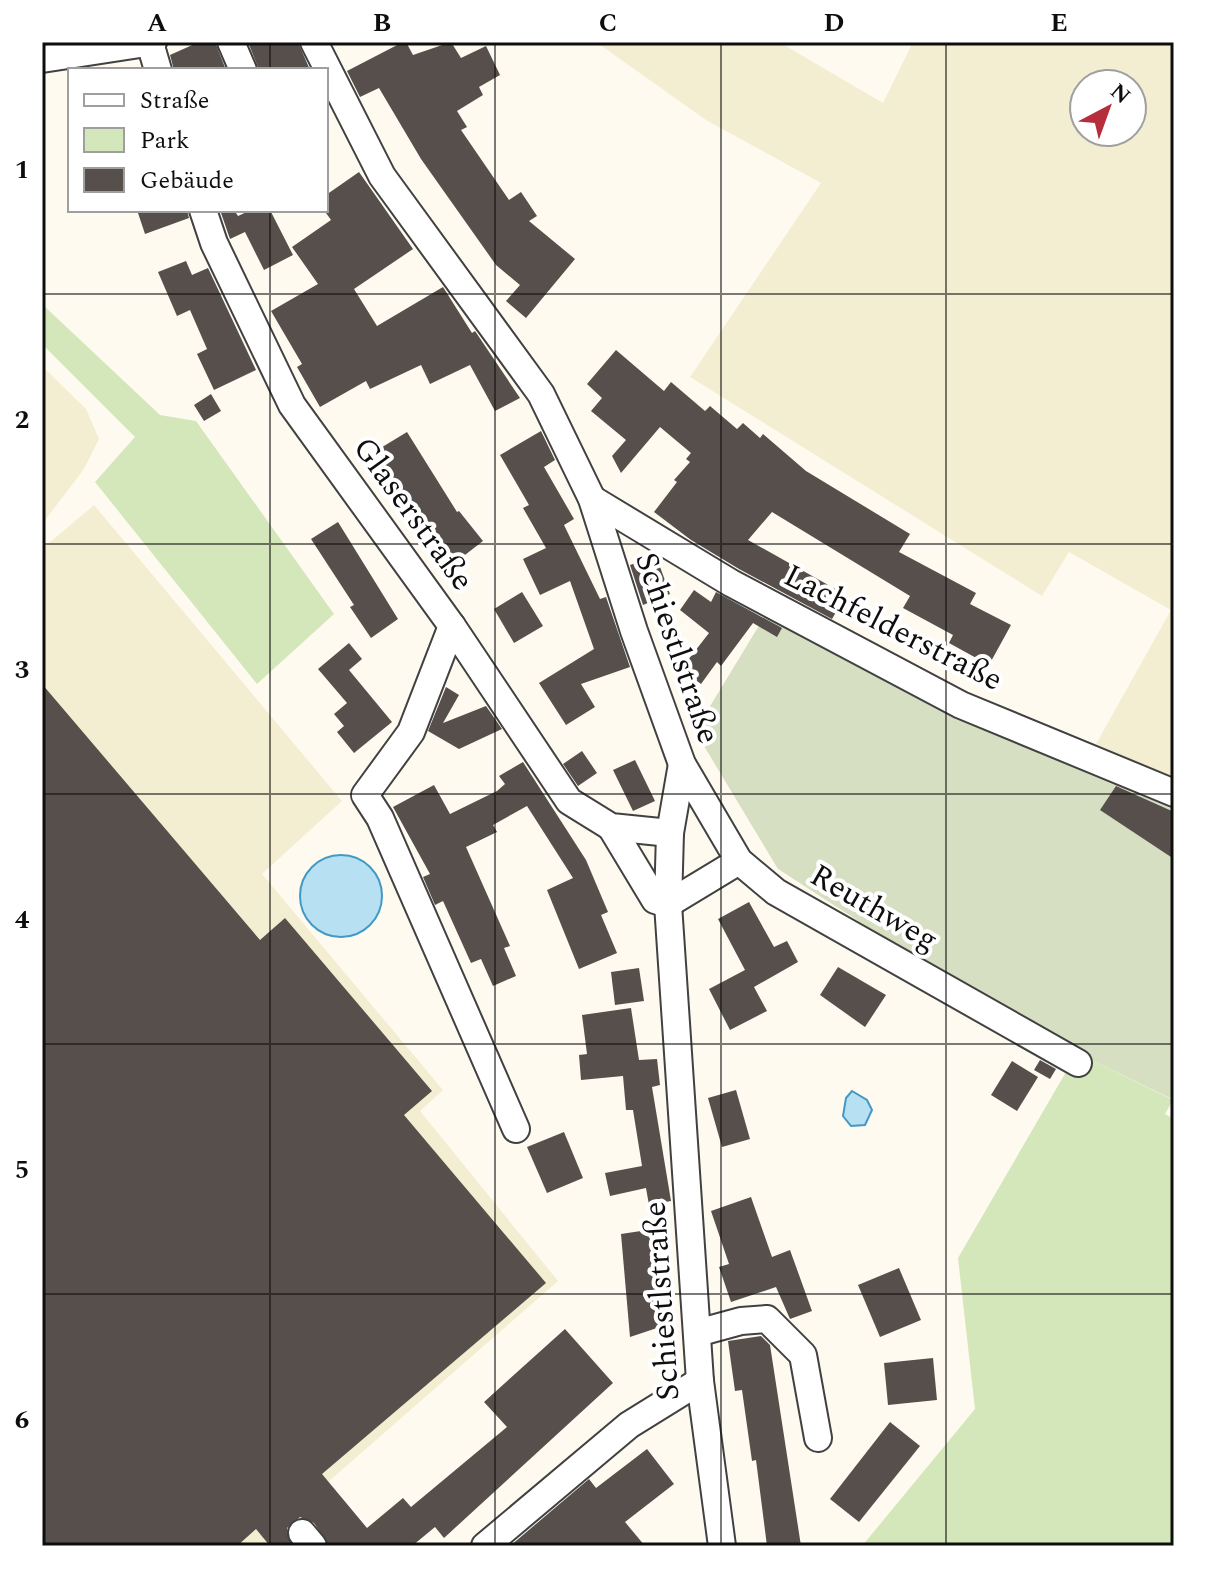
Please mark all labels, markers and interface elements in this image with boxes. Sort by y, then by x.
text: A [147,3,167,43]
text: B [373,3,391,43]
text: C [599,3,617,43]
text: D [824,3,844,43]
text: E [1050,3,1068,43]
legend [68,68,328,212]
north arrow [1068,68,1148,148]
text: N [1103,76,1138,112]
text: Straße [140,83,209,119]
text: Park [140,123,190,159]
text: 1 [15,150,29,190]
text: Gebäude [140,163,234,199]
text: 2 [15,400,29,440]
street label: Glaserstraße [340,427,486,601]
street label: Schiestlstraße [621,546,733,750]
street label: Lachfelderstraße [775,552,1011,704]
text: 3 [15,650,29,690]
street label: Reuthweg [801,851,947,965]
text: 4 [15,900,30,940]
text: 5 [15,1150,29,1190]
street label: Schiestlstraße [631,1200,693,1402]
text: 6 [15,1400,29,1440]

